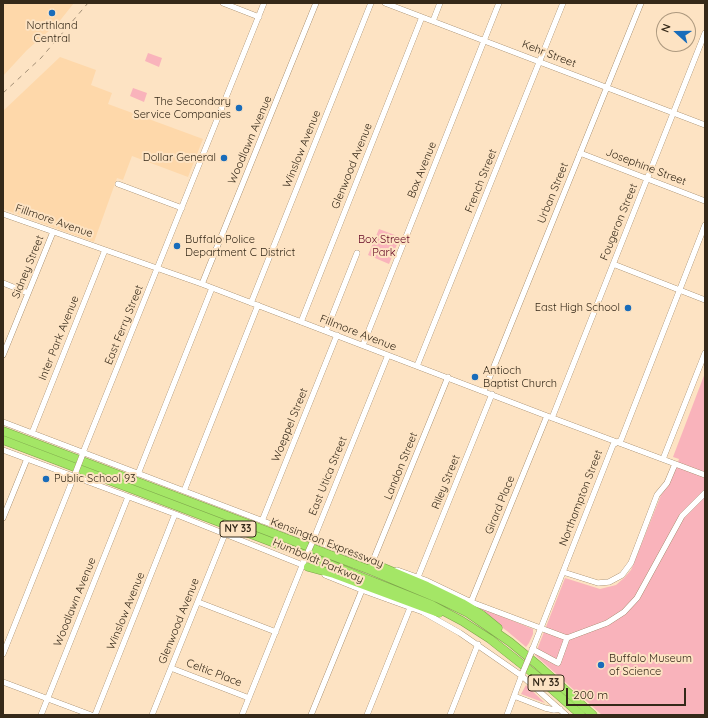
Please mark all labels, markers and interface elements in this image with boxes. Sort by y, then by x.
marker: Northland Central [47,8,57,18]
north arrow [656,12,696,52]
place label: Northland Central [26,19,78,45]
text: N [658,22,674,34]
street label: Kehr Street [520,38,578,70]
street label: Woodlawn Avenue [225,94,275,186]
place label: The Secondary Service Companies [133,95,231,121]
marker: The Secondary Service Companies [234,103,244,113]
street label: Winslow Avenue [280,108,324,190]
street label: Glenwood Avenue [329,121,375,211]
street label: Box Avenue [405,140,439,200]
street label: Josephine Street [604,146,688,188]
street label: French Street [462,147,500,215]
place label: Dollar General [143,151,216,165]
marker: Dollar General [219,153,229,163]
street label: Urban Street [535,160,571,226]
street label: Fougeron Street [598,182,640,262]
street label: Fillmore Avenue [13,202,95,240]
street label: Sidney Street [9,233,47,301]
place label: Buffalo Police Department C District [185,233,295,259]
park label: Box Street Park [358,233,410,259]
marker: Buffalo Police Department C District [172,241,182,251]
street label: East Ferry Street [102,283,146,367]
street label: Inter Park Avenue [36,294,82,382]
place label: East High School [535,301,620,315]
marker: East High School [623,303,633,313]
street label: Fillmore Avenue [318,312,398,354]
place label: Antioch Baptist Church [483,364,557,390]
marker: Antioch Baptist Church [470,372,480,382]
street label: Woeppel Street [269,386,311,464]
street label: Landon Street [381,430,421,502]
street label: East Utica Street [306,435,350,517]
street label: Northampton Street [557,448,605,548]
street label: Riley Street [429,453,463,511]
place label: Public School 93 [54,472,136,486]
marker: Public School 93 [41,474,51,484]
street label: Girard Place [482,474,518,536]
street label: Kensington Expressway [269,515,385,571]
road number: NY 33 [220,521,256,537]
street label: Humboldt Parkway [270,536,366,586]
street label: Woodlawn Avenue [51,556,99,648]
street label: Winslow Avenue [104,570,148,652]
street label: Glenwood Avenue [156,576,202,666]
place label: Buffalo Museum of Science [609,652,692,678]
street label: Celtic Place [184,656,244,690]
marker: Buffalo Museum of Science [596,660,606,670]
road number: NY 33 [528,675,564,691]
scale bar [568,680,688,706]
text: 200 m [573,687,608,702]

